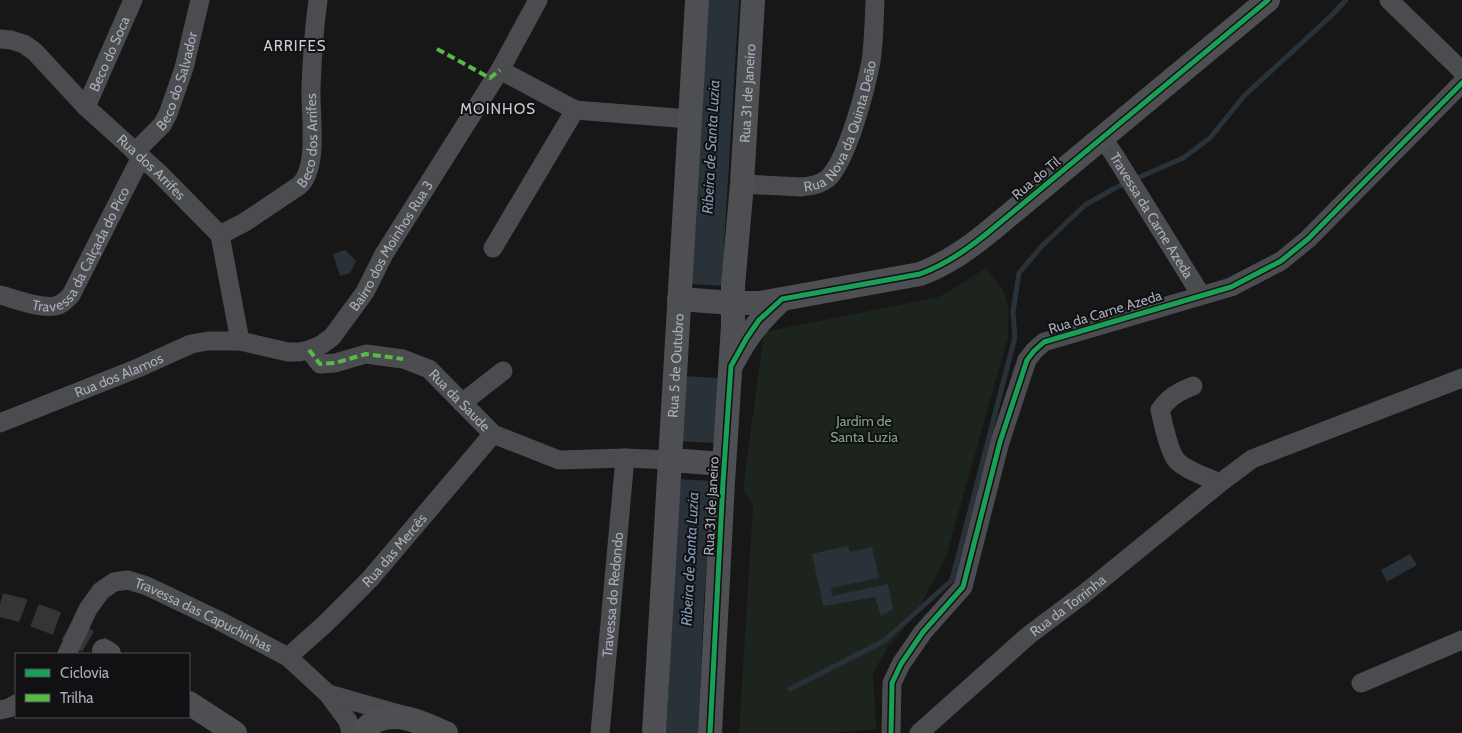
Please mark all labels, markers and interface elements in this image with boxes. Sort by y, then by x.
street label: Beco do Soca [85,13,134,94]
street label: Beco do Salvador [152,29,201,135]
district label: ARRIFES [263,37,327,55]
street label: Rua 31 de Janeiro [735,43,759,143]
street label: Rua Nova da Quinta Deão [802,59,880,196]
water label: Ribeira de Santa Luzia [698,79,724,215]
street label: Beco dos Arrifes [292,93,321,192]
district label: MOINHOS [460,100,536,118]
street label: Rua dos Arrifes [113,130,190,204]
street label: Travessa da Carne Azeda [1106,149,1198,282]
street label: Rua do Til [1008,152,1064,203]
street label: Bairro dos Moinhos Rua 3 [345,177,437,315]
street label: Travessa da Calçada do Pico [31,183,134,316]
street label: Rua da Carne Azeda [1046,286,1164,338]
street label: Rua 5 de Outubro [664,313,688,418]
street label: Rua dos Alamos [72,349,166,401]
street label: Rua da Saude [425,365,494,435]
park label: Jardim de Santa Luzia [830,412,898,446]
street label: Rua 31 de Janeiro [699,456,723,556]
water label: Ribeira de Santa Luzia [677,491,703,627]
street label: Rua das Mercês [358,510,431,591]
street label: Travessa do Redondo [598,531,627,658]
street label: Rua da Torrinha [1026,571,1110,640]
street label: Travessa das Capuchinhas [132,574,276,656]
legend [15,653,190,718]
text: Ciclovia [60,664,110,682]
text: Trilha [60,689,94,707]

